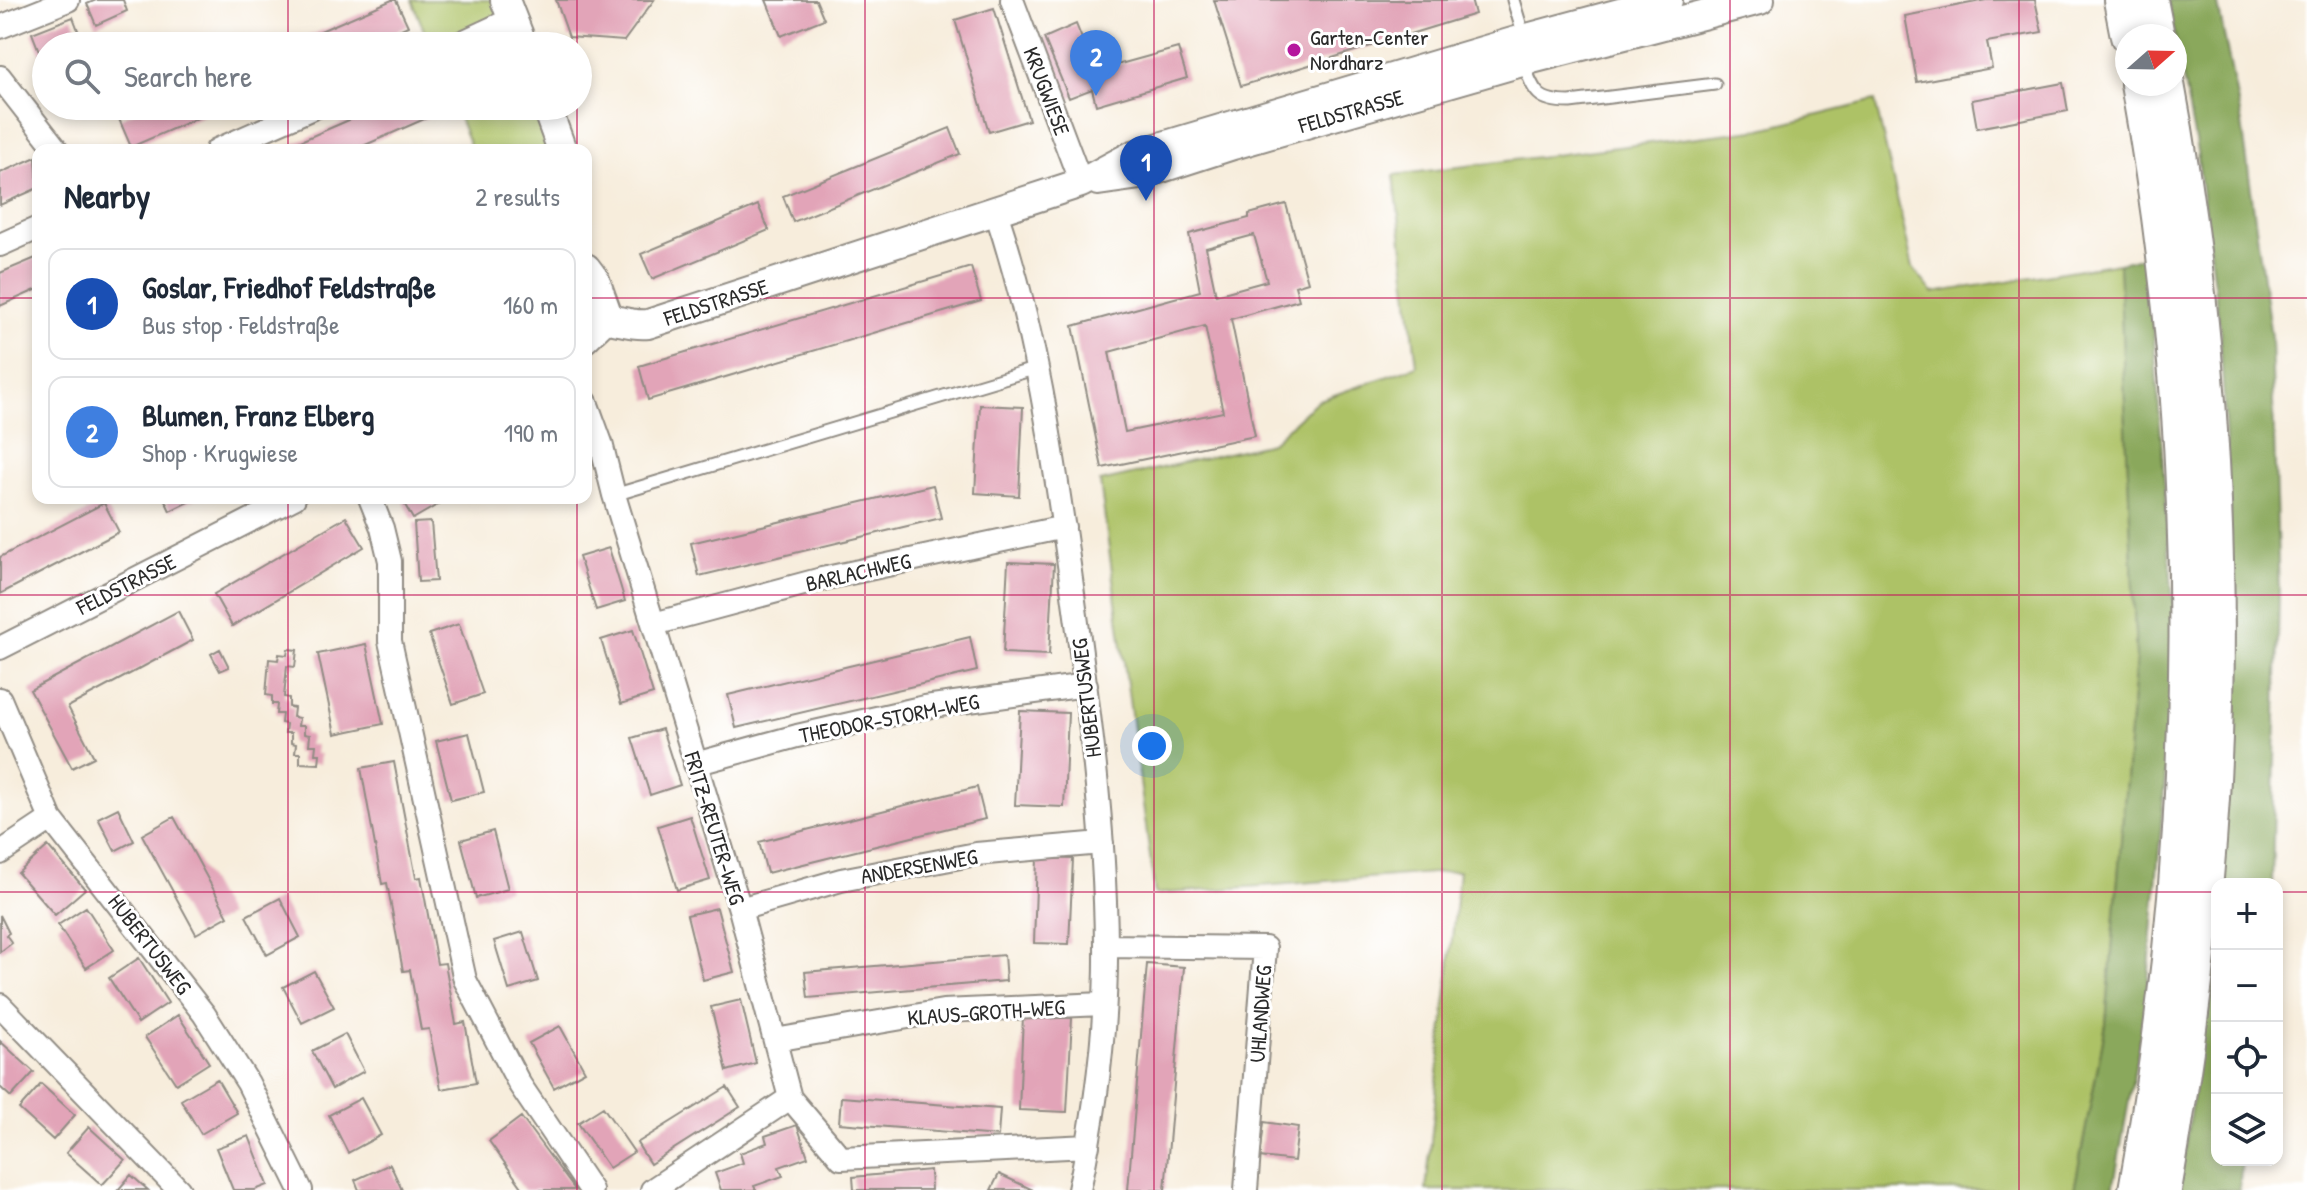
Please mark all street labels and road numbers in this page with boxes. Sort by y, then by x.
street label: KRUGWIESE [1016,42,1078,140]
street label: FELDSTRASSE [1294,82,1407,141]
street label: FELDSTRASSE [659,271,772,333]
street label: BARLACHWEG [802,545,914,599]
street label: FELDSTRASSE [70,546,181,622]
street label: HUBERTUSWEG [1064,636,1108,759]
street label: THEODOR-STORM-WEG [797,686,982,750]
street label: FRITZ-REUTER-WEG [677,747,753,908]
street label: ANDERSENWEG [858,841,980,891]
street label: HUBERTUSWEG [101,888,199,1001]
street label: UHLANDWEG [1242,964,1278,1064]
street label: KLAUS-GROTH-WEG [906,992,1066,1032]

